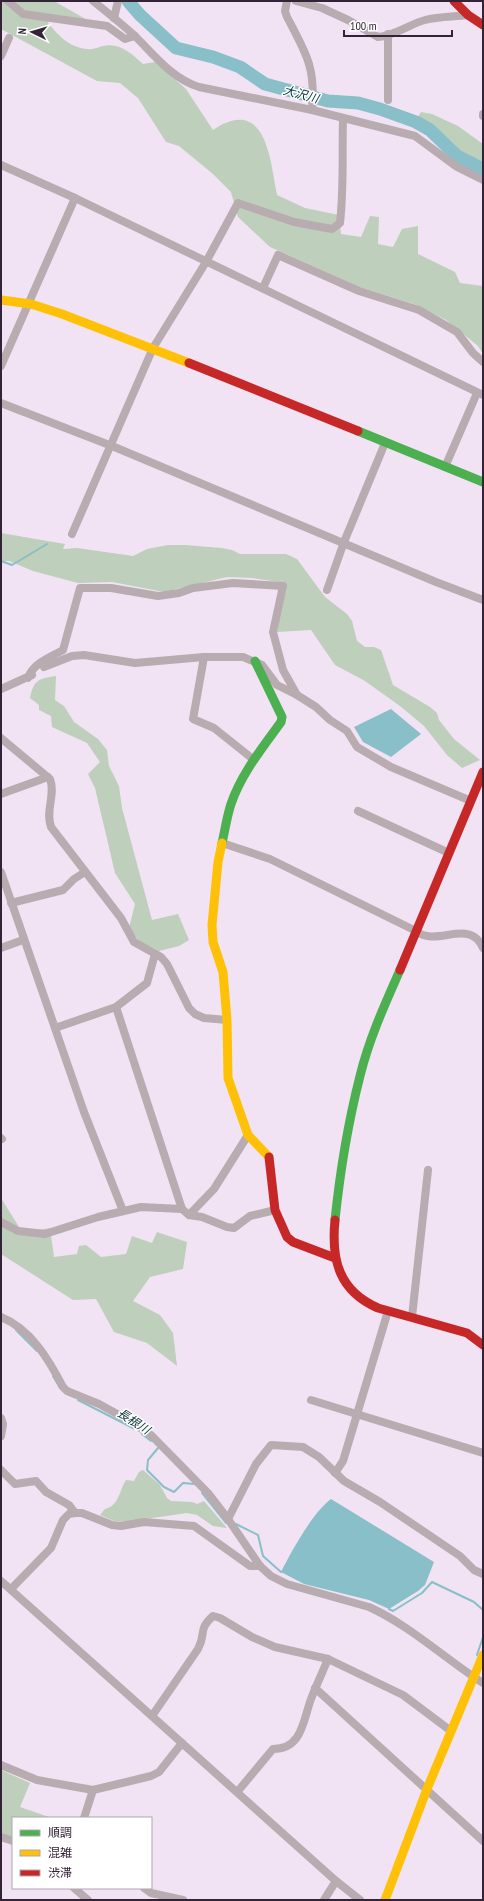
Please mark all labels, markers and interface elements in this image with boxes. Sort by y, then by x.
north arrow [12,12,52,52]
scale bar [344,12,452,38]
text: 100 m [350,18,377,33]
text: N [15,28,29,35]
water label: 大沢川 [282,82,322,106]
water label: 長根川 [115,1405,155,1438]
legend [12,1817,152,1889]
text: 順調 [48,1825,72,1840]
text: 混雑 [48,1845,72,1860]
text: 渋滞 [48,1865,72,1880]

